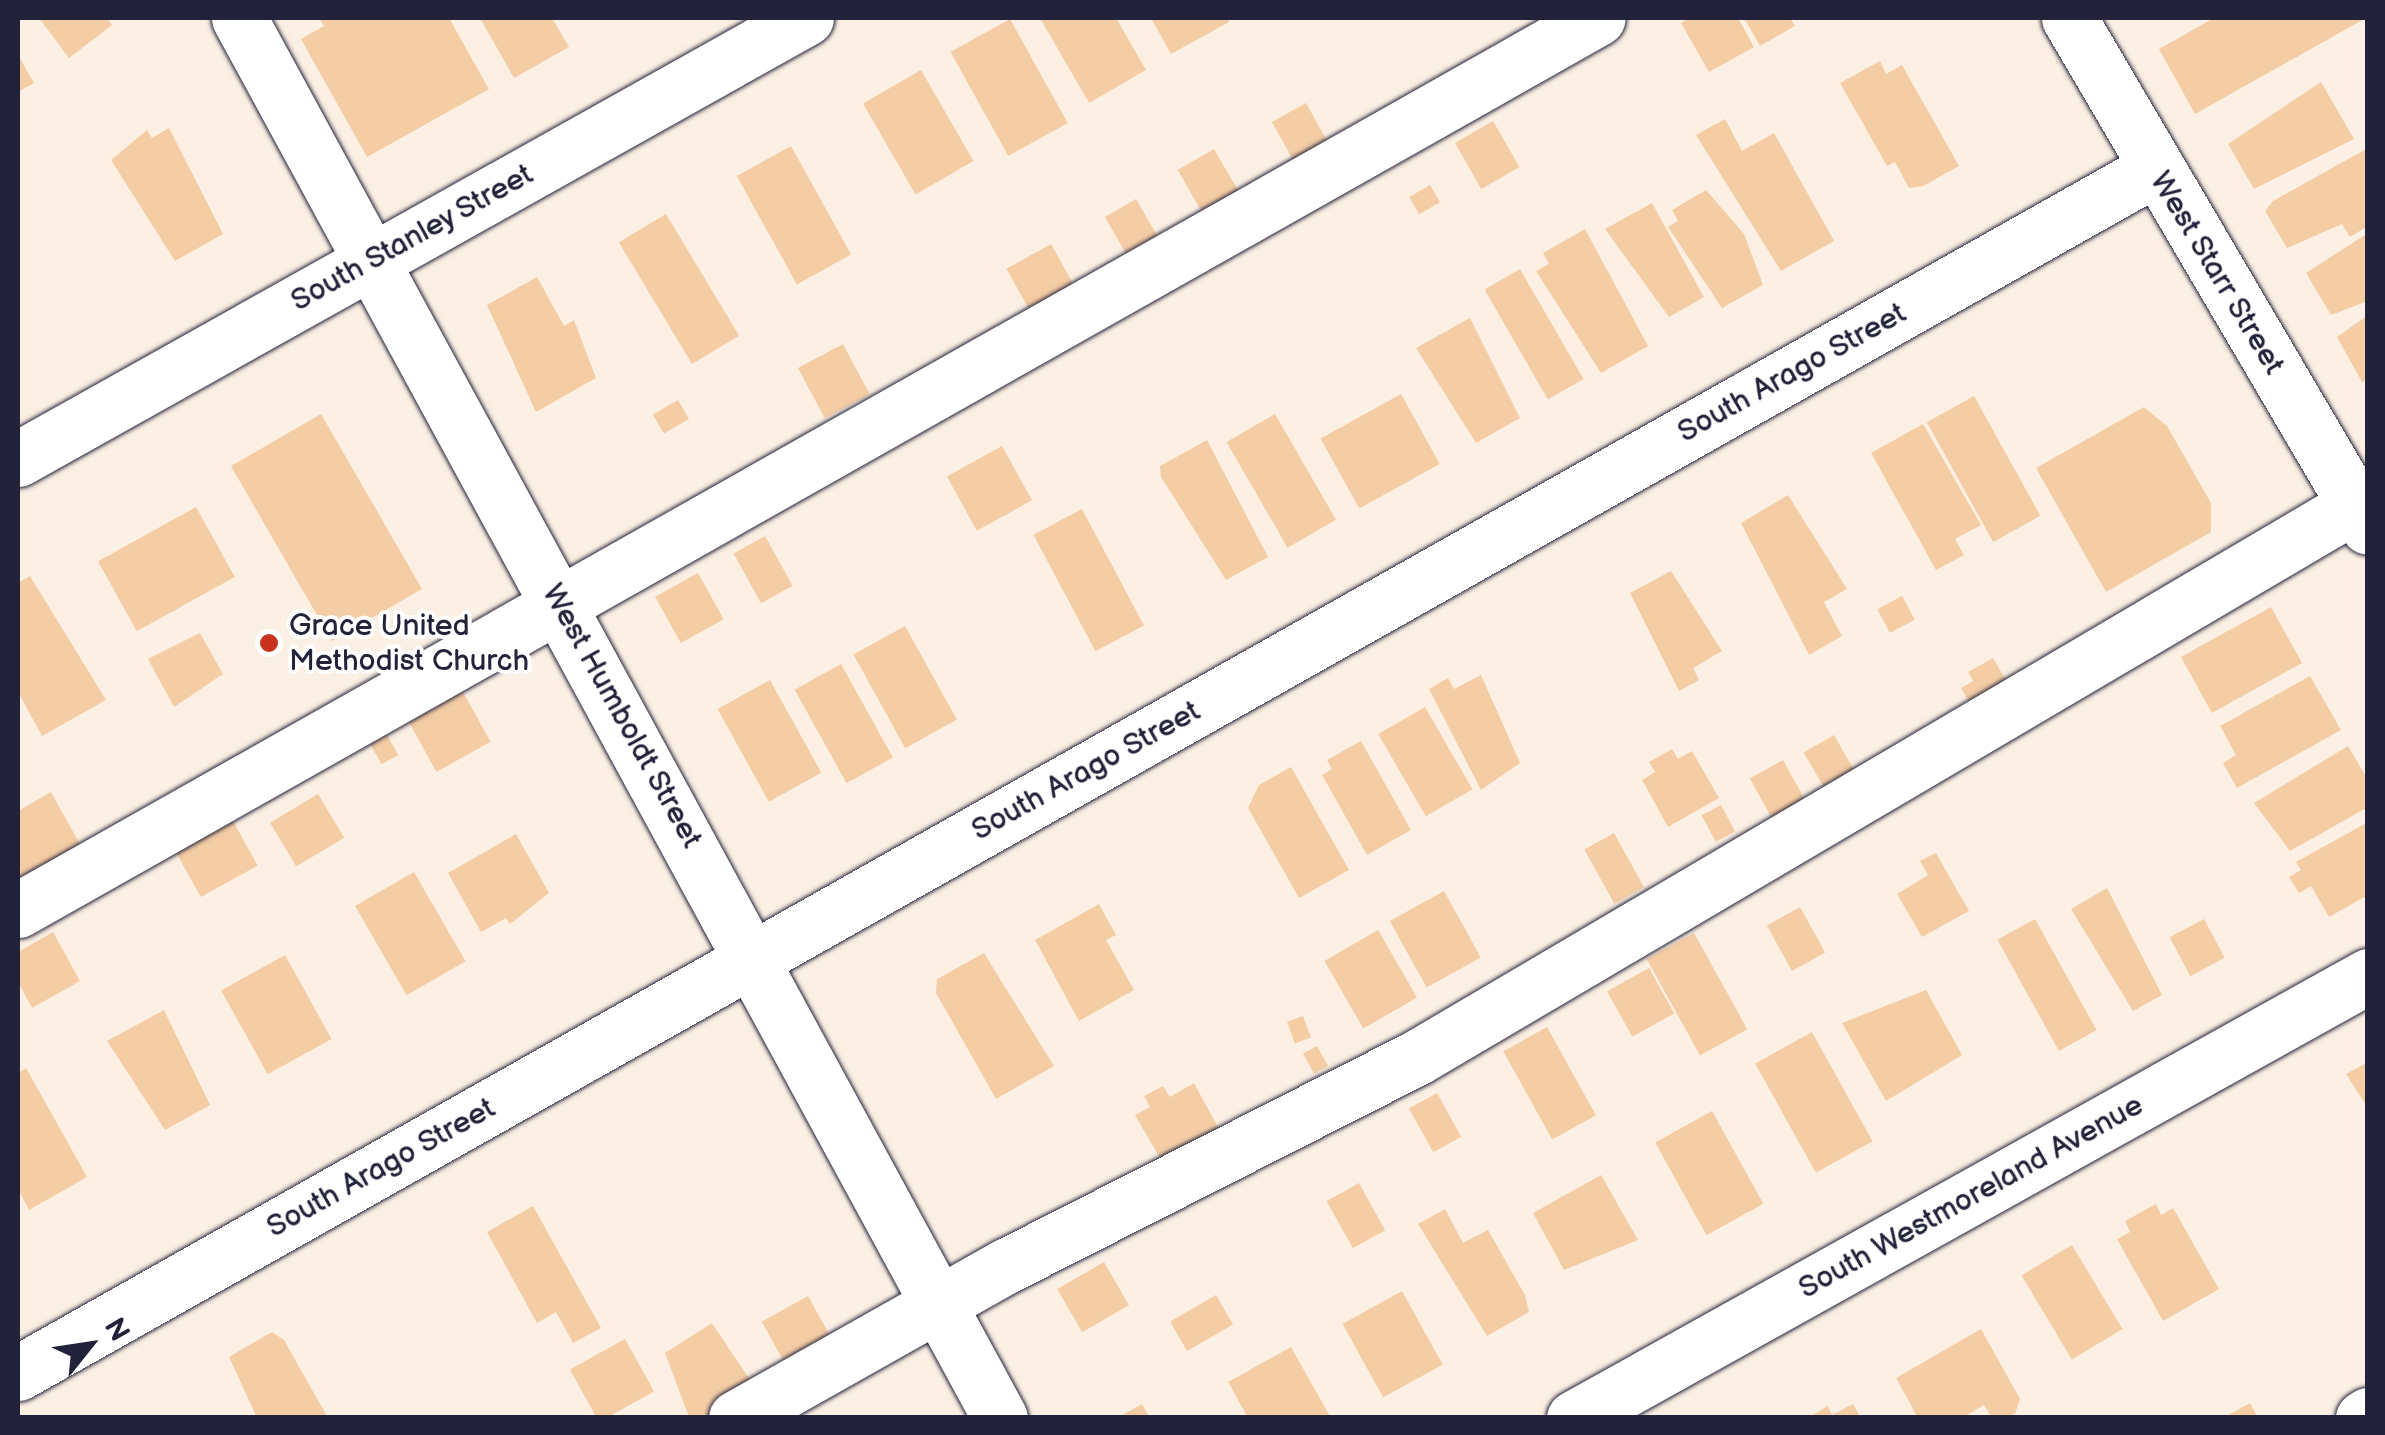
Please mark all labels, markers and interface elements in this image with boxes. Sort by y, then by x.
street label: South Stanley Street [284,156,540,320]
street label: West Starr Street [2142,165,2292,381]
street label: South Arago Street [1671,295,1913,451]
street label: West Humboldt Street [534,578,710,854]
place label: Grace United Methodist Church [289,608,529,678]
marker: Grace United Methodist Church [258,632,280,654]
street label: South Arago Street [965,693,1207,849]
street label: South Westmoreland Avenue [1792,1087,2150,1307]
street label: South Arago Street [260,1090,502,1246]
north arrow [40,1295,140,1395]
text: N [97,1312,136,1347]

